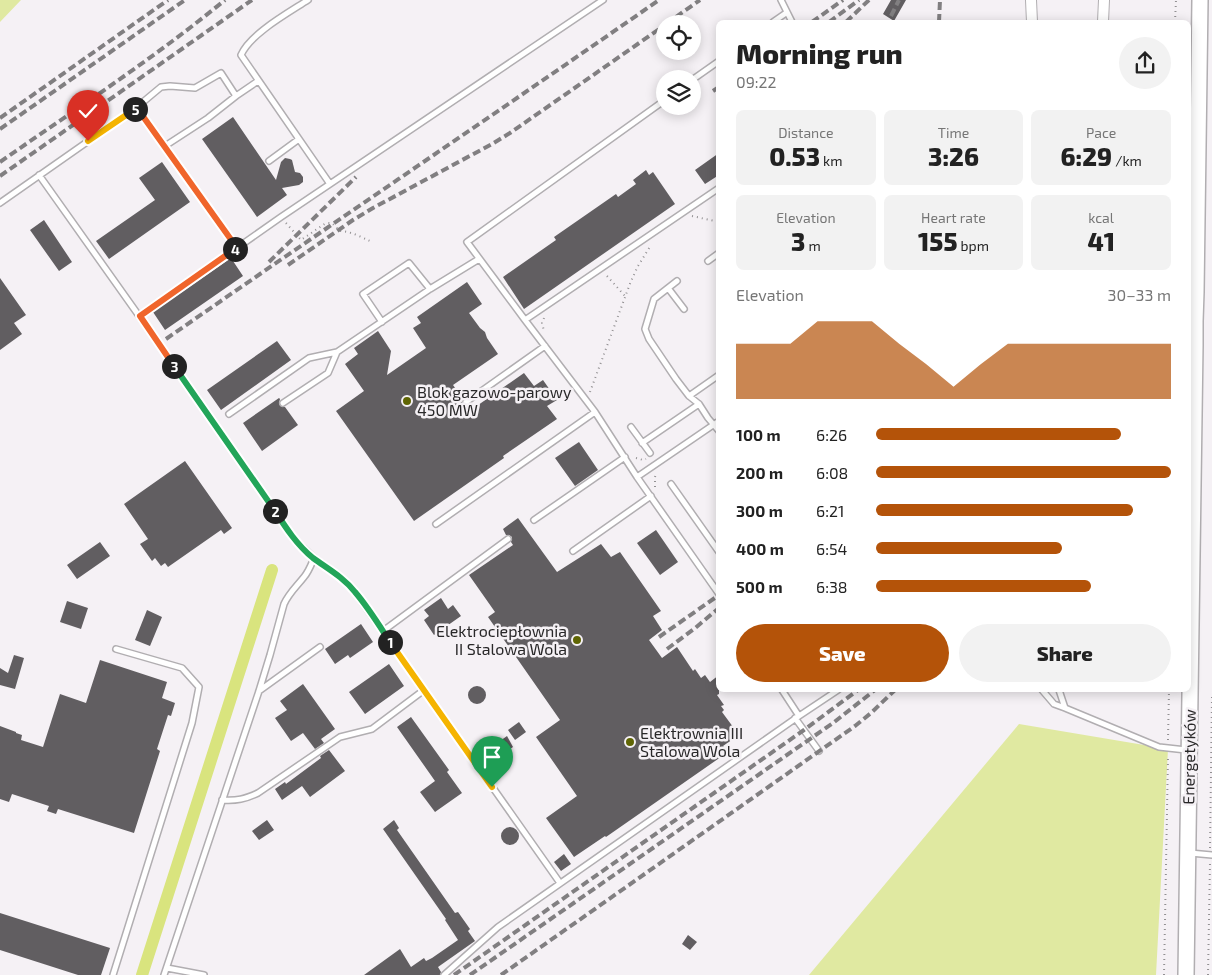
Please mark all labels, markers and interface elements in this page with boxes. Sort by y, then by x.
map controls [656,15,701,115]
button: locate [656,15,701,60]
text: Morning run [736,36,903,70]
button: share [1119,37,1171,89]
button: layers [656,70,701,115]
text: 09:22 [736,72,777,91]
pin [67,90,109,141]
pin: 5 [122,96,148,122]
icon: check [74,97,102,125]
text: 5 [132,101,139,118]
text: Distance [778,124,833,141]
text: Time [938,124,969,141]
text: Pace [1086,124,1116,141]
text: 0.53 [769,141,820,171]
text: 3:26 [928,141,979,171]
text: 6:29 [1061,141,1112,171]
text: km [820,152,842,169]
text: /km [1112,152,1142,169]
text: Elevation [776,209,836,226]
text: Heart rate [921,209,986,226]
text: kcal [1088,209,1114,226]
text: 3 [791,226,805,256]
text: 155 [918,226,957,256]
text: 41 [1087,226,1115,256]
pin: 4 [222,236,248,262]
text: m [805,237,821,254]
text: bpm [957,237,989,254]
text: 4 [231,241,240,258]
text: Elevation [736,285,804,304]
text: 30–33 m [1108,285,1171,304]
pin: 3 [162,354,186,378]
text: 3 [171,358,178,375]
place label: Blok gazowo-parowy 450 MW [417,382,572,419]
marker: Blok gazowo-parowy 450 MW [401,395,413,407]
text: 100 m [736,425,781,444]
text: 6:26 [816,425,847,444]
text: 200 m [736,463,783,482]
text: 6:08 [816,463,848,482]
pin: 2 [262,498,288,524]
text: 300 m [736,501,783,520]
text: 6:21 [816,501,844,520]
text: 2 [271,503,280,520]
text: 400 m [736,539,784,558]
text: 6:54 [816,539,847,558]
text: 500 m [736,577,783,596]
text: 6:38 [816,577,848,596]
place label: Elektrociepłownia II Stalowa Wola [436,621,567,658]
button: Save [736,624,949,682]
button: Share [959,624,1171,682]
pin: 1 [378,630,402,654]
text: 1 [387,634,394,651]
marker: Elektrociepłownia II Stalowa Wola [571,634,583,646]
street label: Energetyków [1178,709,1199,805]
place label: Elektrownia III Stalowa Wola [640,723,743,760]
pin [471,736,513,787]
marker: Elektrownia III Stalowa Wola [624,736,636,748]
icon: arrive [478,743,506,771]

